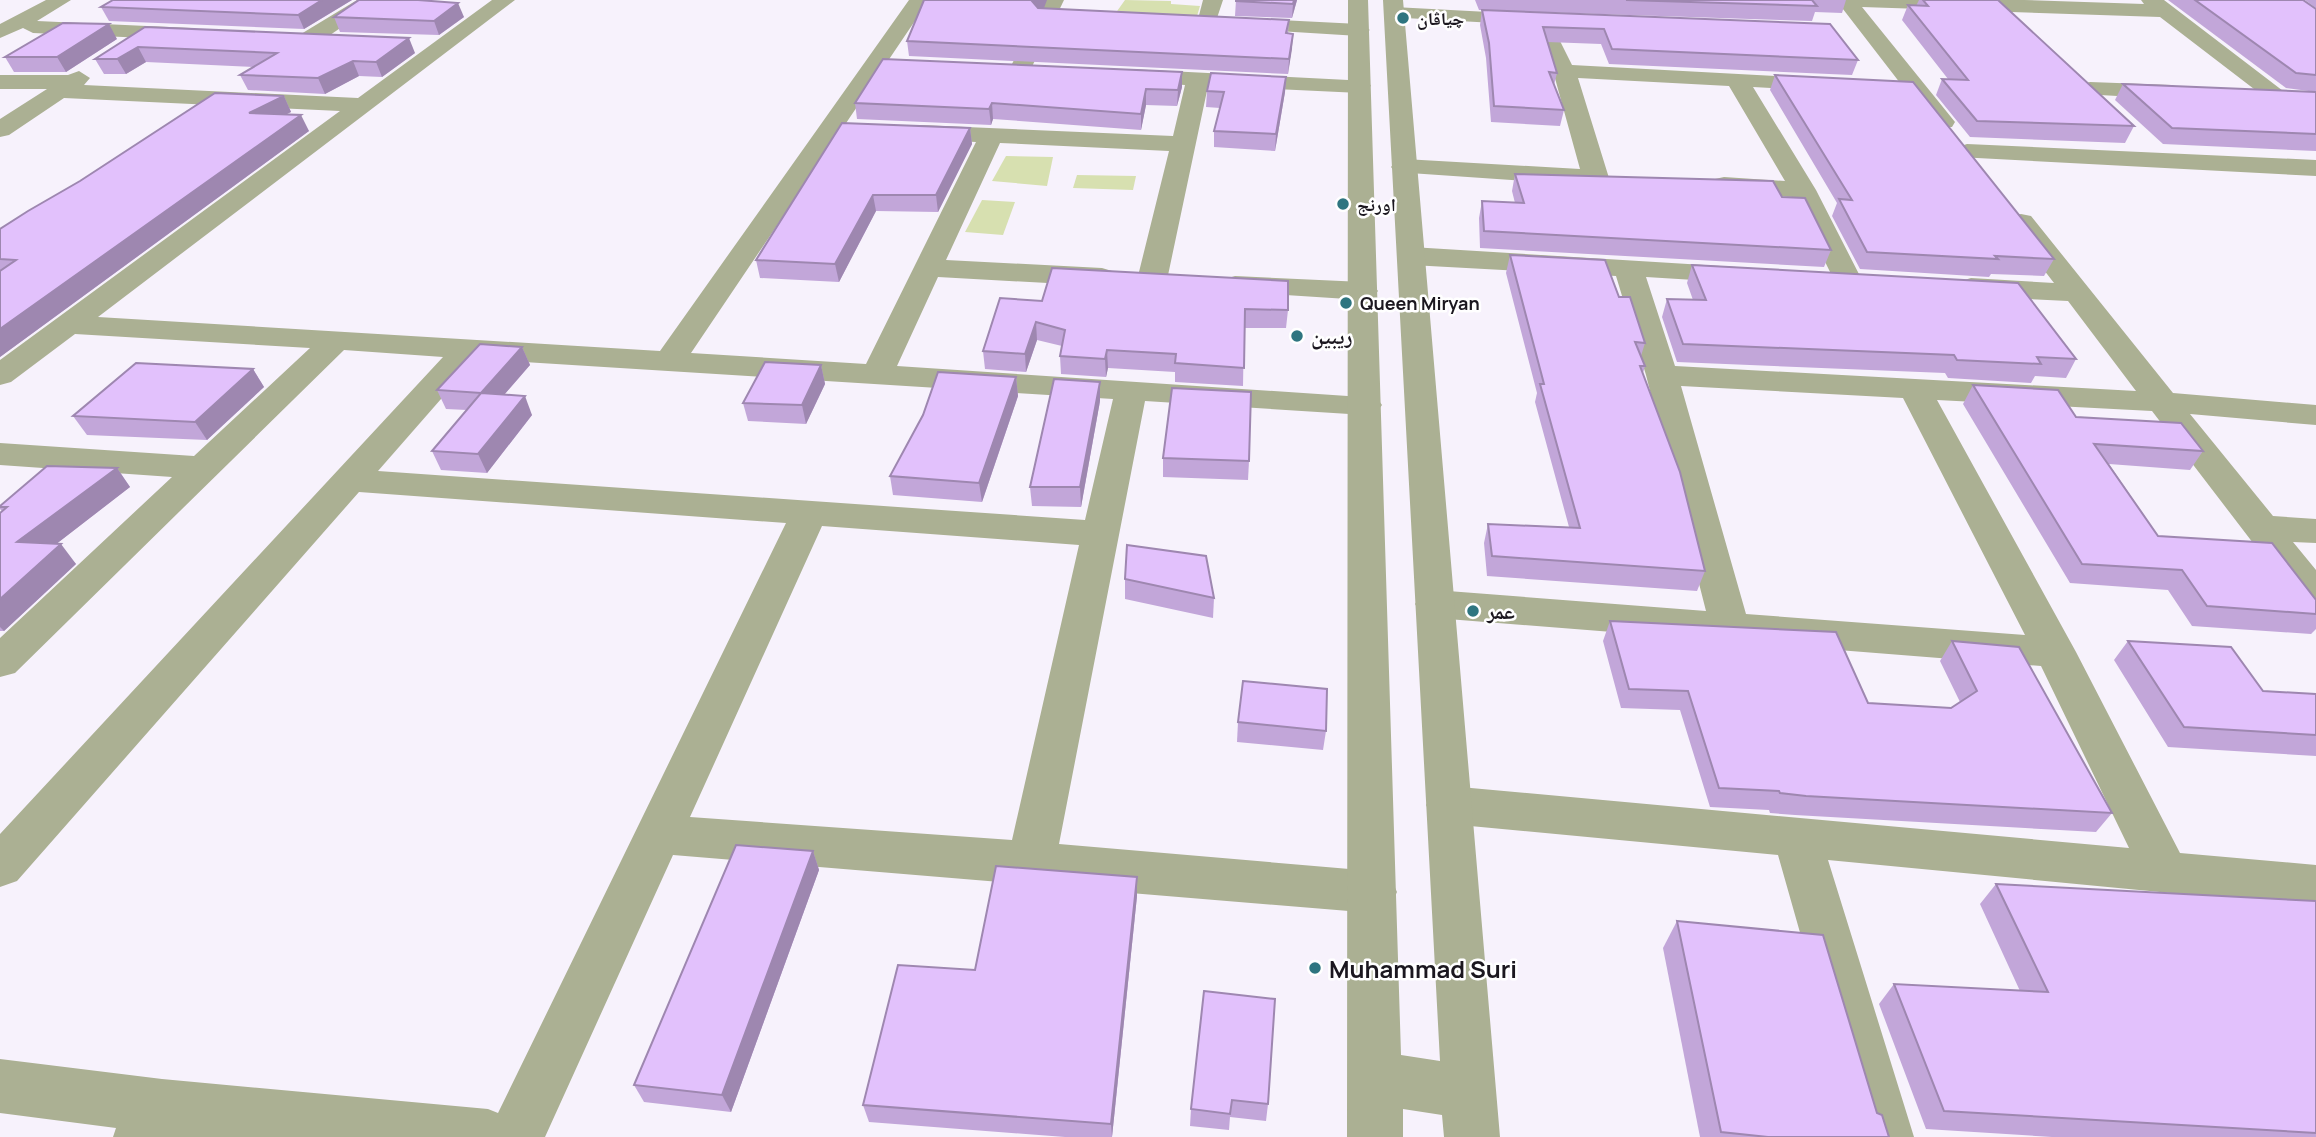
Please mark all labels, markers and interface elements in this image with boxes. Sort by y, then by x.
place label: چياڤان [1417,6,1464,30]
marker: چياڤان [1395,10,1411,26]
place label: اورنج [1357,192,1396,217]
marker: اورنج [1335,196,1351,212]
place label: Queen Miryan [1360,291,1480,315]
marker: Queen Miryan [1338,295,1354,311]
place label: ريبين [1311,322,1352,350]
marker: ريبين [1289,328,1305,344]
place label: عمر [1486,597,1515,625]
marker: عمر [1465,603,1481,619]
place label: Muhammad Suri [1329,952,1517,985]
marker: Muhammad Suri [1307,960,1323,976]

